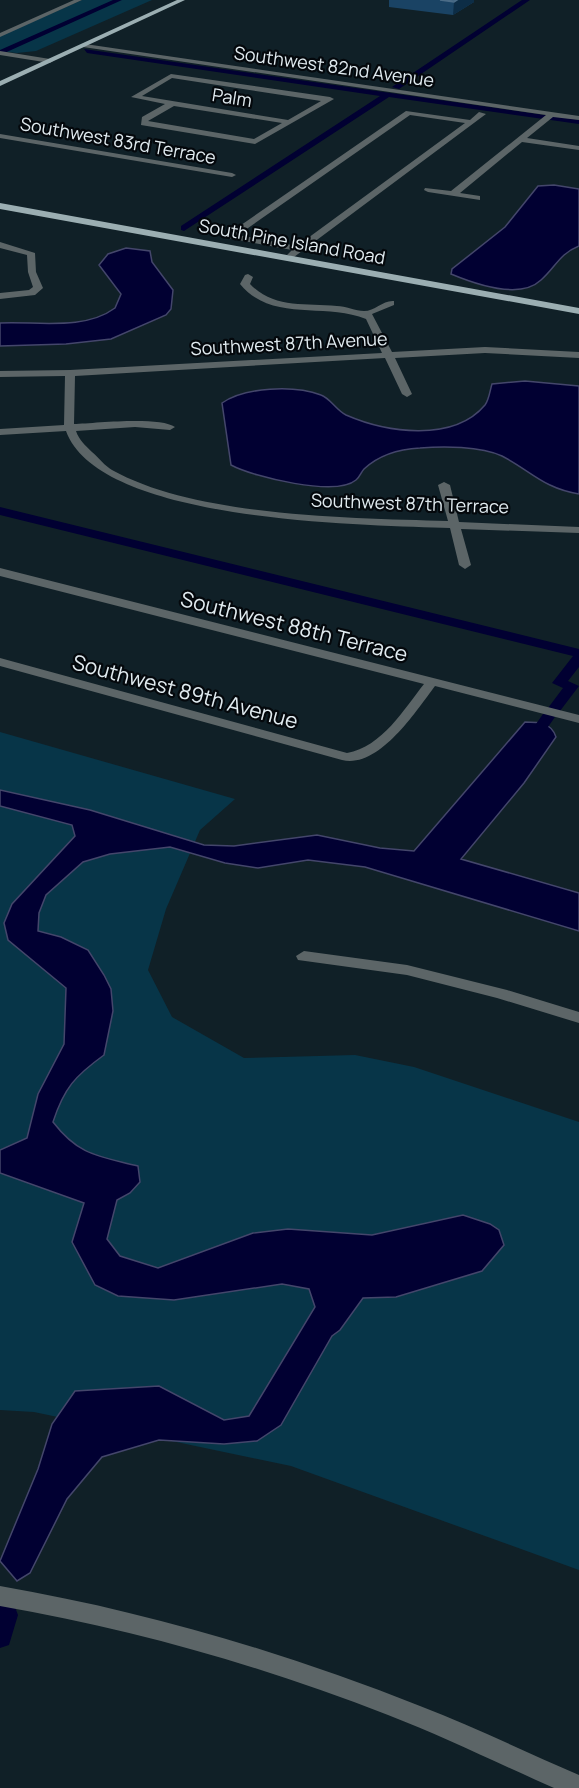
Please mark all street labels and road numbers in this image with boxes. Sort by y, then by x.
street label: Southwest 82nd Avenue [233,40,436,92]
street label: Palm [211,82,254,112]
street label: Southwest 83rd Terrace [18,111,218,169]
street label: South Pine Island Road [197,213,387,269]
street label: Southwest 87th Avenue [190,326,388,360]
street label: Southwest 87th Terrace [311,488,510,518]
street label: Southwest 88th Terrace [178,584,411,668]
street label: Southwest 89th Avenue [69,647,301,735]

